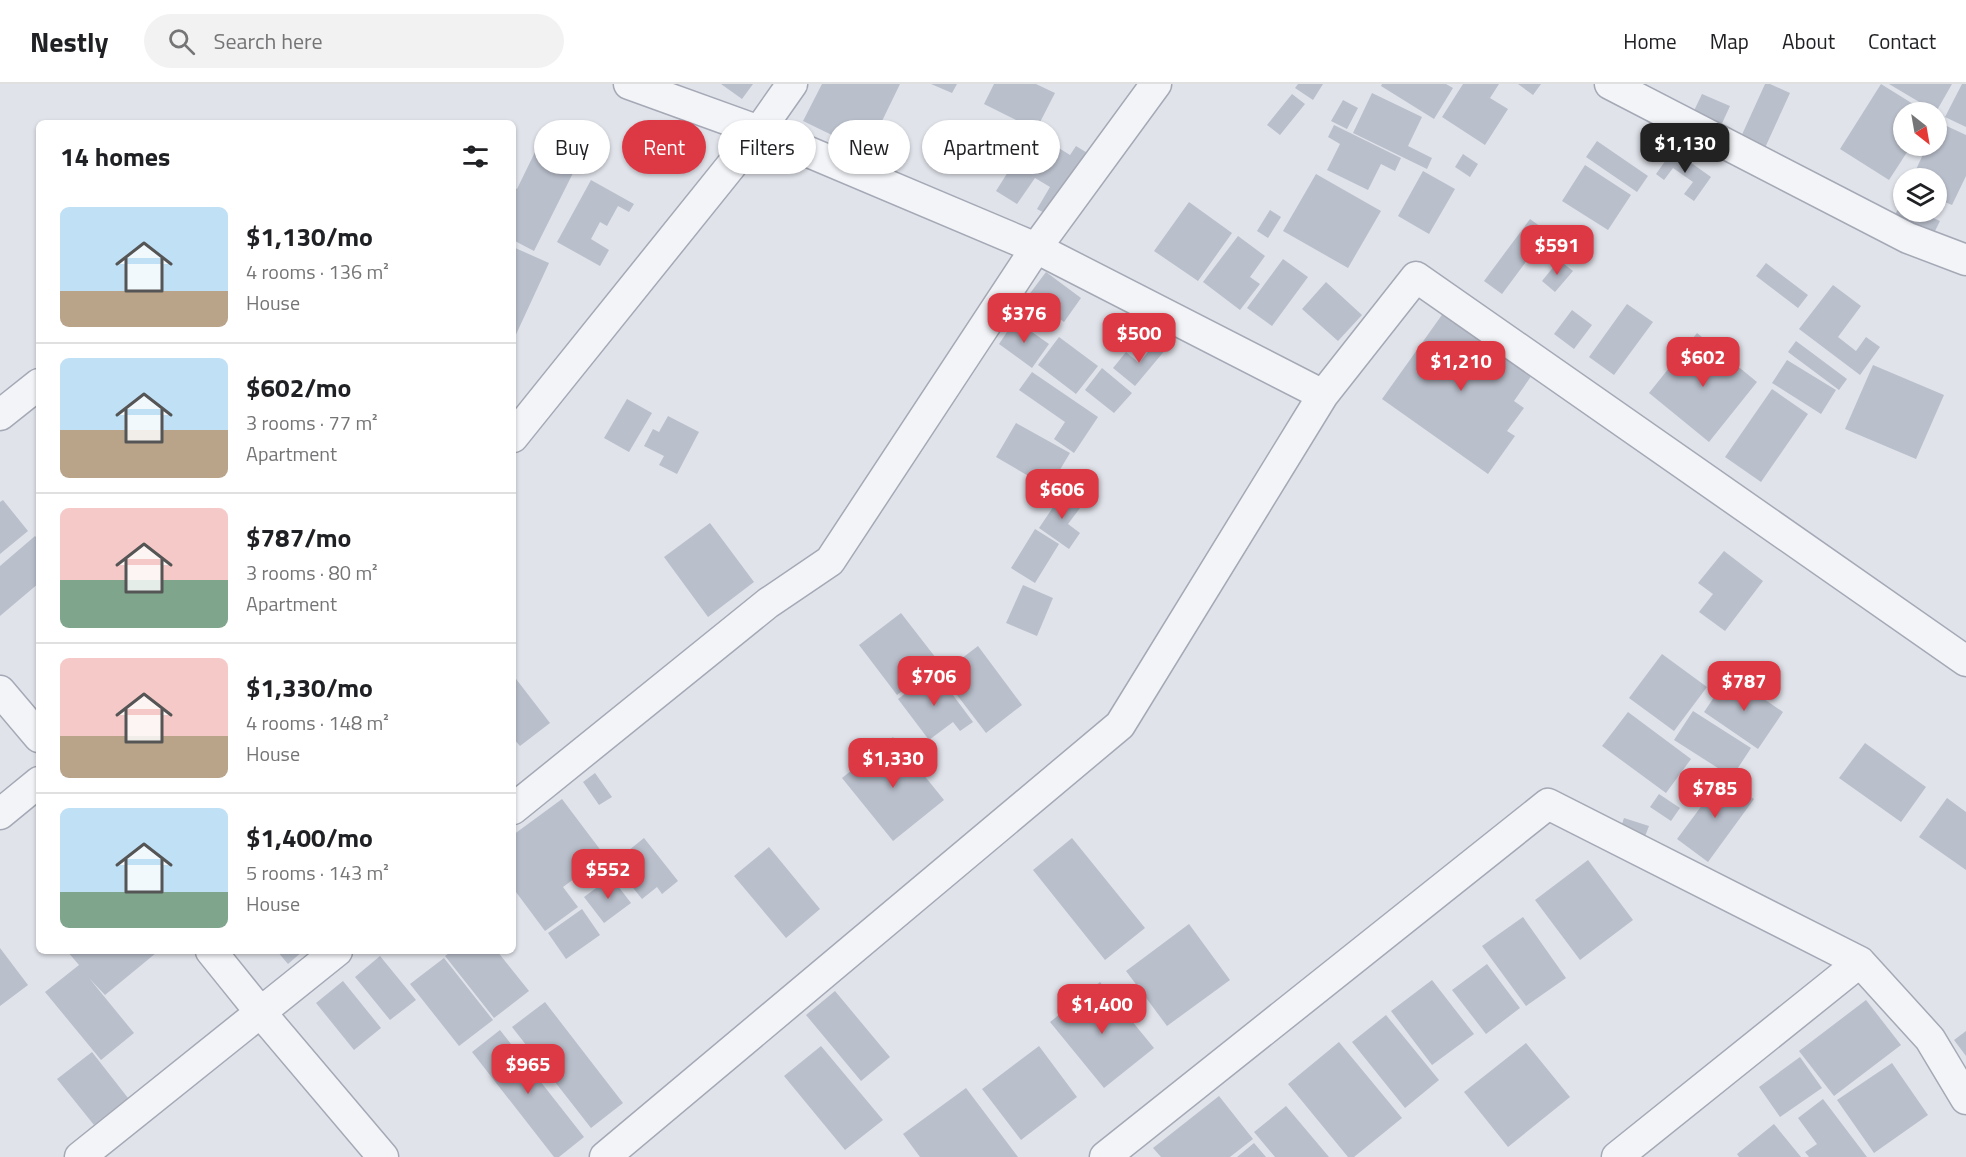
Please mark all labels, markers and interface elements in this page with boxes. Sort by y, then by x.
search box [144,14,564,68]
text: Nestly [30,20,108,63]
text: Search here [213,24,323,58]
icon: search [165,25,198,58]
text: Home [1623,25,1677,57]
text: Map [1710,25,1749,57]
text: About [1782,25,1835,57]
text: Contact [1868,25,1936,57]
north arrow [1893,102,1947,156]
map controls [1893,102,1947,222]
chip: Buy [534,120,610,174]
chip: Rent [622,120,706,174]
chip: Filters [718,120,816,174]
chip: New [828,120,910,174]
chip: Apartment [922,120,1060,174]
pin: $1,130 [1636,123,1734,174]
text: $1,130 [1654,127,1716,158]
text: 14 homes [60,137,170,176]
icon: filters [459,140,492,173]
button: layers [1893,168,1947,222]
text: $1,130/mo [246,217,373,256]
pin: $591 [1521,225,1593,276]
text: $591 [1535,229,1579,260]
icon: home [108,231,180,303]
text: 4 rooms · 136 m² [246,256,389,287]
text: House [246,287,300,318]
pin: $376 [988,293,1060,344]
text: $376 [1002,297,1046,328]
pin: $500 [1103,313,1175,364]
text: $500 [1117,317,1161,348]
pin: $602 [1667,337,1739,388]
pin: $1,210 [1412,341,1510,392]
text: $602 [1681,341,1725,372]
text: $1,210 [1430,345,1492,376]
text: $602/mo [246,368,351,407]
icon: home [108,382,180,454]
text: 3 rooms · 77 m² [246,407,378,438]
text: Apartment [246,438,337,469]
pin: $606 [1026,469,1098,520]
text: $606 [1040,473,1084,504]
text: $787/mo [246,518,351,557]
icon: home [108,532,180,604]
text: 3 rooms · 80 m² [246,557,378,588]
text: Apartment [246,588,337,619]
pin: $706 [898,656,970,707]
text: $706 [912,660,956,691]
pin: $787 [1708,661,1780,712]
text: $787 [1722,665,1766,696]
text: $1,330/mo [246,668,373,707]
icon: home [108,682,180,754]
text: 4 rooms · 148 m² [246,707,389,738]
text: House [246,738,300,769]
pin: $1,330 [844,738,942,789]
text: $1,330 [862,742,924,773]
pin: $785 [1679,768,1751,819]
text: $785 [1693,772,1737,803]
text: $1,400/mo [246,818,373,857]
icon: home [108,832,180,904]
pin: $552 [572,849,644,900]
text: $552 [586,853,630,884]
text: 5 rooms · 143 m² [246,857,389,888]
text: House [246,888,300,919]
pin: $1,400 [1053,984,1151,1035]
text: $1,400 [1071,988,1133,1019]
pin: $965 [492,1044,564,1095]
text: $965 [506,1048,550,1079]

